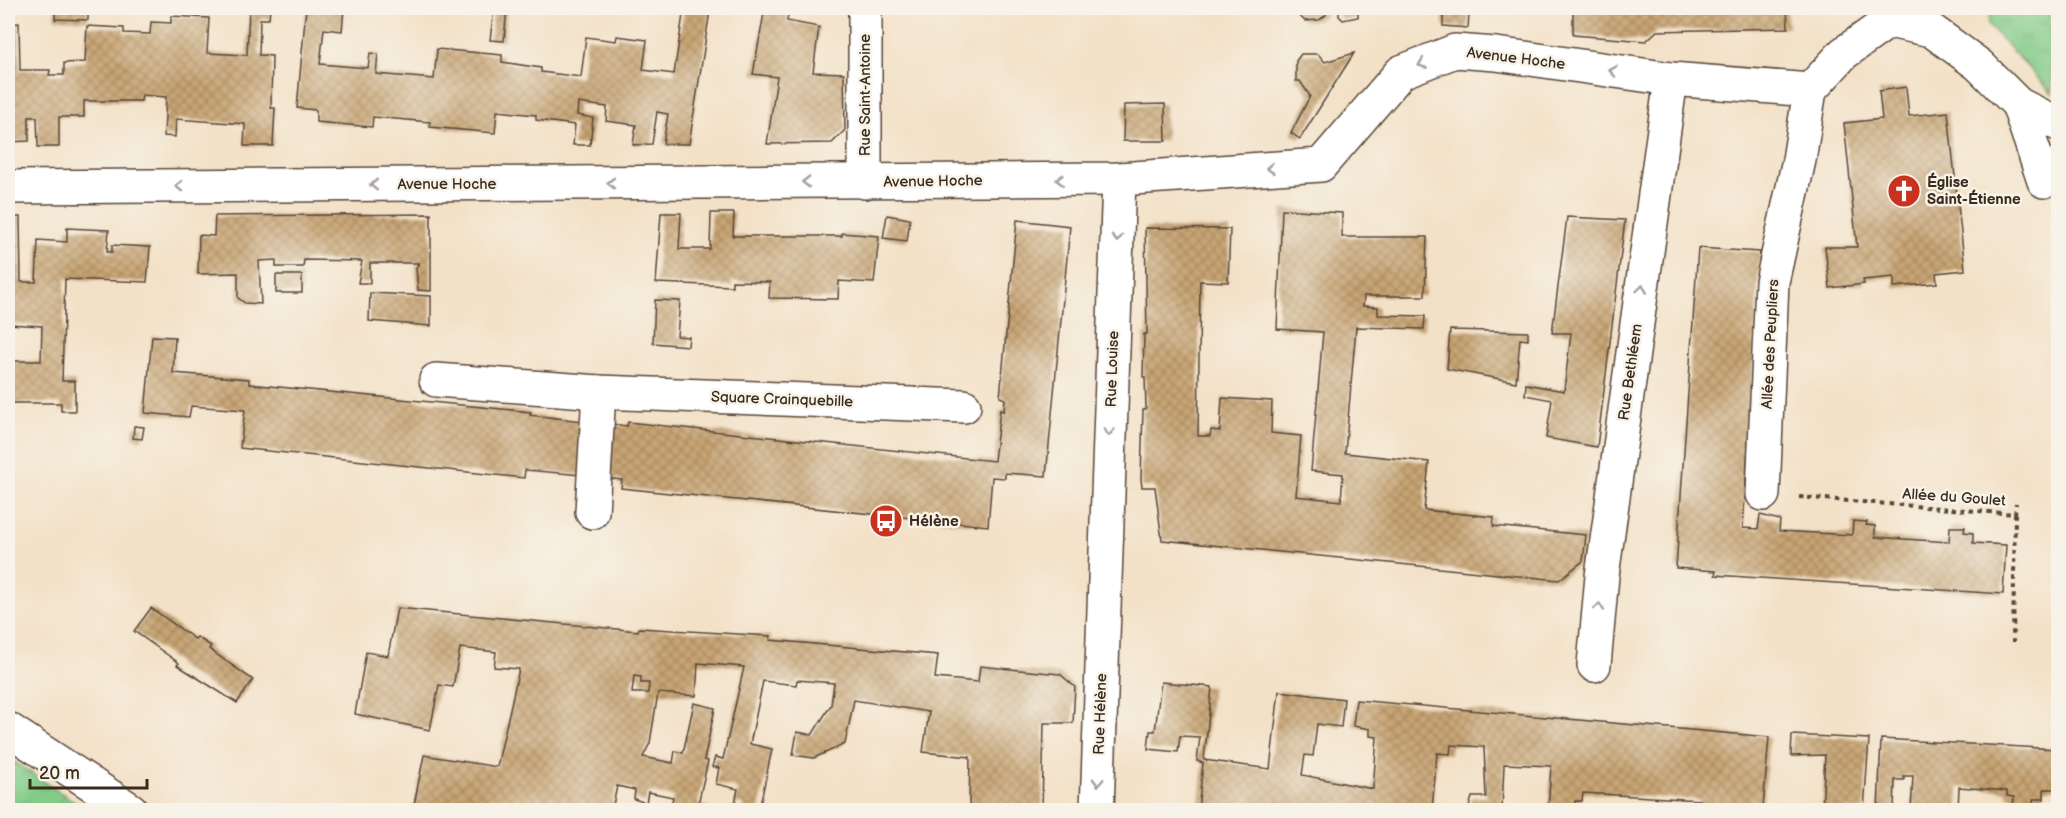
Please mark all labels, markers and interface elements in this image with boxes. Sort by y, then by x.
street label: Rue Saint-Antoine [856,34,875,156]
street label: Avenue Hoche [1466,43,1566,74]
one-way arrow [1417,57,1428,69]
one-way arrow [1608,65,1617,77]
one-way arrow [1266,161,1275,174]
street label: Avenue Hoche [883,171,983,192]
place label: Église Saint-Étienne [1927,172,2021,209]
church icon: Église Saint-Étienne [1886,173,1922,209]
one-way arrow [1056,174,1065,186]
street label: Avenue Hoche [397,175,497,194]
one-way arrow [802,176,811,188]
one-way arrow [607,177,616,189]
one-way arrow [370,179,379,191]
one-way arrow [175,180,184,192]
one-way arrow [1110,233,1123,242]
street label: Allée des Peupliers [1758,278,1783,409]
one-way arrow [1635,284,1647,294]
street label: Rue Bethléem [1614,322,1647,422]
street label: Rue Louise [1102,330,1123,408]
street label: Square Crainquebille [710,388,854,411]
one-way arrow [1103,428,1116,437]
street label: Allée du Goulet [1902,484,2007,511]
bus stop icon: Hélène [868,503,904,539]
place label: Hélène [909,512,959,531]
one-way arrow [1592,602,1605,612]
street label: Rue Hélène [1090,673,1111,755]
scale bar [30,752,147,790]
text: 20 m [39,763,80,784]
one-way arrow [1092,777,1104,786]

